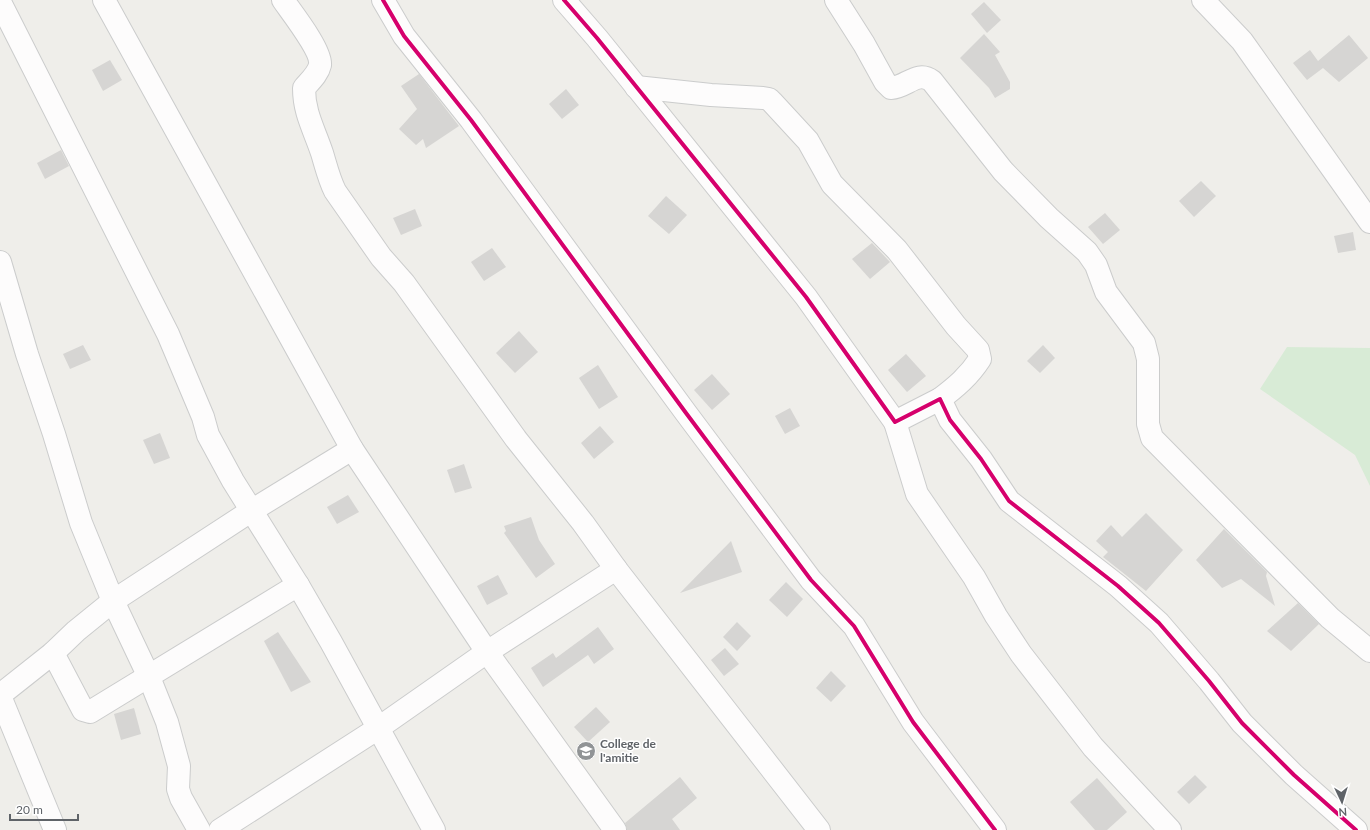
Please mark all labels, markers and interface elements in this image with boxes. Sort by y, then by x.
place label: College de l'amitie [600,736,656,765]
school or university icon: College de l'amitie [575,740,597,762]
north arrow [1322,782,1362,822]
scale bar [10,796,78,822]
text: 20 m [16,802,43,817]
text: N [1338,806,1347,819]

